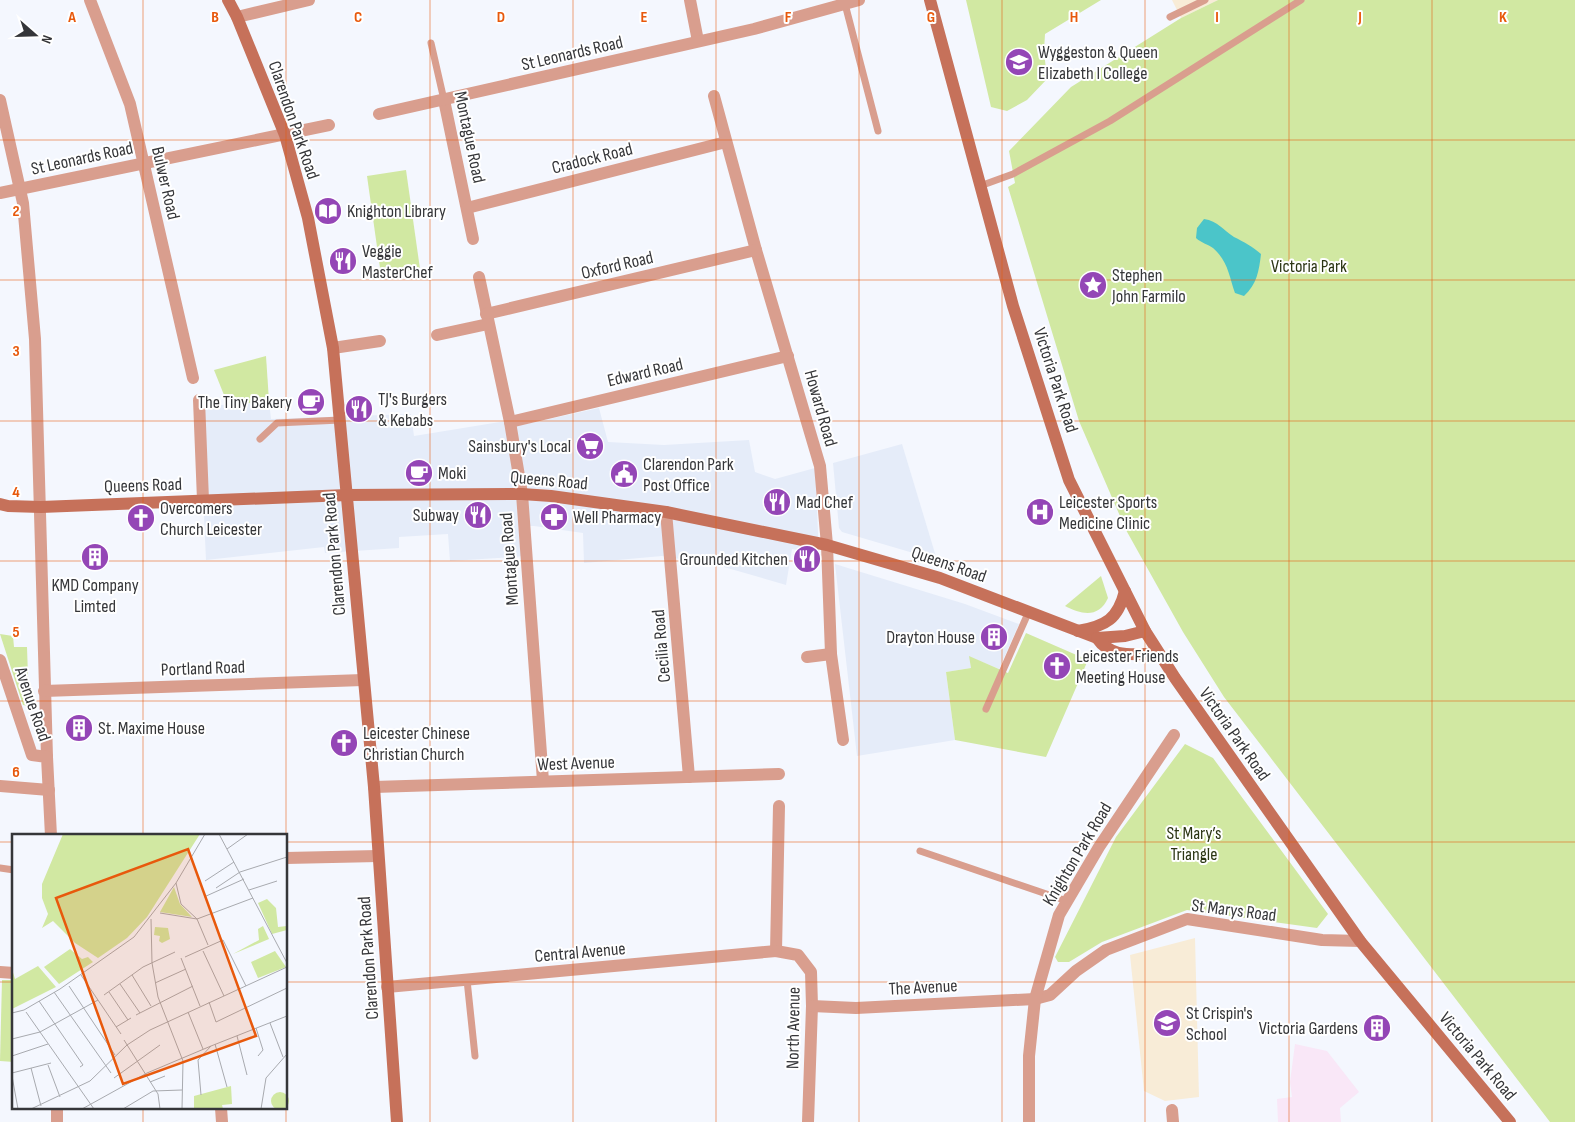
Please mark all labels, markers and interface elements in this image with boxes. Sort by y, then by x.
text: A [67,8,76,27]
text: B [211,8,219,27]
text: C [354,8,362,27]
text: D [497,8,505,27]
text: E [641,8,648,27]
text: F [785,8,792,27]
text: G [927,8,935,27]
text: H [1070,8,1078,27]
text: I [1215,8,1219,27]
text: J [1357,8,1362,27]
text: K [1499,8,1507,27]
north arrow [10,10,60,60]
street label: St Leonards Road [519,32,625,75]
text: N [37,33,56,46]
place label: Wyggeston & Queen Elizabeth I College [1038,42,1158,84]
school or university icon: Wyggeston & Queen Elizabeth I College [1004,47,1034,77]
street label: Clarendon Park Road [263,58,324,182]
street label: Montague Road [450,89,489,185]
street label: St Leonards Road [29,137,135,180]
street label: Cradock Road [550,138,635,179]
street label: Bulwer Road [147,145,184,222]
library icon: Knighton Library [313,196,343,226]
place label: Knighton Library [347,201,446,222]
text: 2 [12,202,20,221]
place label: Veggie MasterChef [362,241,434,283]
restaurant icon: Veggie MasterChef [328,246,358,276]
street label: Oxford Road [579,247,655,284]
park label: Victoria Park [1271,256,1347,277]
place label: Stephen John Farmilo [1111,265,1186,307]
place icon: Stephen John Farmilo [1078,270,1108,300]
street label: Victoria Park Road [1029,325,1082,435]
text: 3 [12,342,20,361]
street label: Edward Road [605,354,685,391]
street label: Howard Road [800,367,841,449]
cafe icon: The Tiny Bakery [296,387,326,417]
place label: TJ's Burgers & Kebabs [378,389,447,431]
place label: The Tiny Bakery [198,392,292,413]
restaurant icon: TJ's Burgers & Kebabs [344,394,374,424]
supermarket icon: Sainsbury's Local [575,431,605,461]
place label: Sainsbury's Local [468,436,571,457]
place label: Clarendon Park Post Office [643,454,734,496]
cafe icon: Moki [404,458,434,488]
public building icon: Clarendon Park Post Office [609,459,639,489]
place label: Moki [438,463,466,484]
street label: Queens Road [509,467,589,494]
street label: Queens Road [104,474,182,497]
text: 4 [12,483,20,502]
restaurant icon: Mad Chef [762,487,792,517]
street label: Clarendon Park Road [319,491,350,616]
place label: Mad Chef [796,492,854,513]
place label: Leicester Sports Medicine Clinic [1059,492,1157,534]
hospital icon: Leicester Sports Medicine Clinic [1025,497,1055,527]
place label: Overcomers Church Leicester [160,498,262,540]
restaurant icon: Subway [463,500,493,530]
pharmacy icon: Well Pharmacy [539,502,569,532]
church icon: Overcomers Church Leicester [126,503,156,533]
place label: Subway [413,505,459,526]
place label: Well Pharmacy [573,507,661,528]
street label: Montague Road [496,512,523,606]
building icon: KMD Company Limted [80,542,110,572]
street label: Queens Road [909,542,989,587]
restaurant icon: Grounded Kitchen [792,544,822,574]
place label: Grounded Kitchen [680,549,788,570]
place label: KMD Company Limted [51,575,139,617]
street label: Cecilia Road [648,609,675,683]
building icon: Drayton House [979,622,1009,652]
text: 5 [12,623,20,642]
place label: Drayton House [886,627,975,648]
place label: Leicester Friends Meeting House [1076,646,1179,688]
church icon: Leicester Friends Meeting House [1042,651,1072,681]
street label: Portland Road [161,657,245,680]
street label: Avenue Road [10,663,55,744]
street label: Victoria Park Road [1195,684,1274,785]
building icon: St. Maxime House [64,713,94,743]
place label: St. Maxime House [98,718,205,739]
place label: Leicester Chinese Christian Church [363,723,470,765]
church icon: Leicester Chinese Christian Church [329,728,359,758]
street label: West Avenue [537,752,615,775]
text: 6 [12,763,20,782]
street label: Knighton Park Road [1038,799,1116,910]
park label: St Mary’s Triangle [1166,823,1222,865]
inset map [12,834,288,1110]
street label: St Marys Road [1190,895,1278,926]
street label: Clarendon Park Road [354,896,383,1020]
street label: Central Avenue [534,938,626,967]
street label: The Avenue [888,975,958,1000]
street label: North Avenue [782,987,805,1069]
place label: St Crispin's School [1186,1003,1253,1045]
school or university icon: St Crispin's School [1152,1008,1182,1038]
street label: Victoria Park Road [1435,1008,1521,1105]
building icon: Victoria Gardens [1362,1013,1392,1043]
place label: Victoria Gardens [1259,1018,1358,1039]

